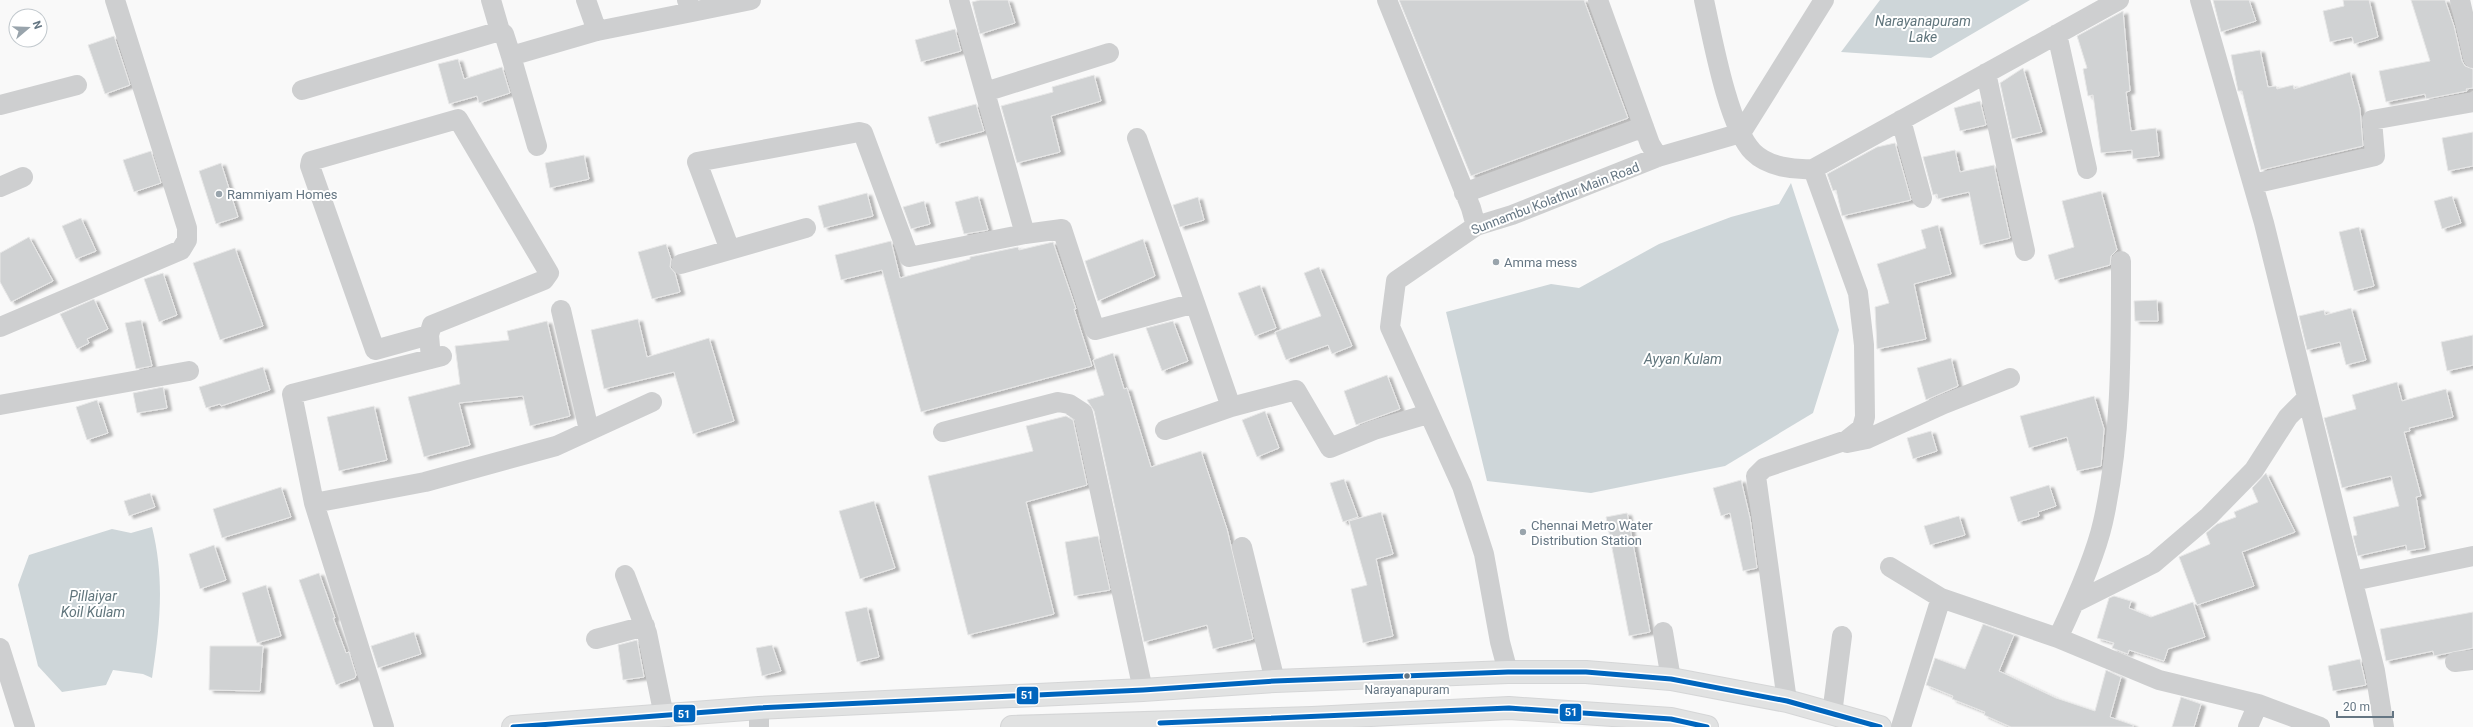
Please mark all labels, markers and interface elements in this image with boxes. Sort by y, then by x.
north arrow [8,8,48,48]
water label: Narayanapuram Lake [1875,13,1971,45]
text: N [30,19,44,31]
street label: Sunnambu Kolathur Main Road [1469,159,1641,238]
place label: Rammiyam Homes [227,187,338,202]
marker: Rammiyam Homes [214,189,224,199]
place label: Amma mess [1504,255,1578,270]
marker: Amma mess [1491,257,1501,267]
water label: Ayyan Kulam [1643,351,1722,367]
place label: Chennai Metro Water Distribution Station [1531,518,1653,548]
marker: Chennai Metro Water Distribution Station [1518,527,1528,537]
water label: Pillaiyar Koil Kulam [61,588,125,620]
marker: Narayanapuram [1402,671,1412,681]
place label: Narayanapuram [1365,683,1449,697]
line badge: 51 [1016,686,1039,705]
text: 51 [1021,689,1033,702]
scale bar [2337,693,2393,719]
text: 20 m [2343,700,2370,714]
line badge: 51 [1559,703,1582,722]
line badge: 51 [673,704,696,723]
text: 51 [1565,706,1577,719]
text: 51 [678,708,690,721]

